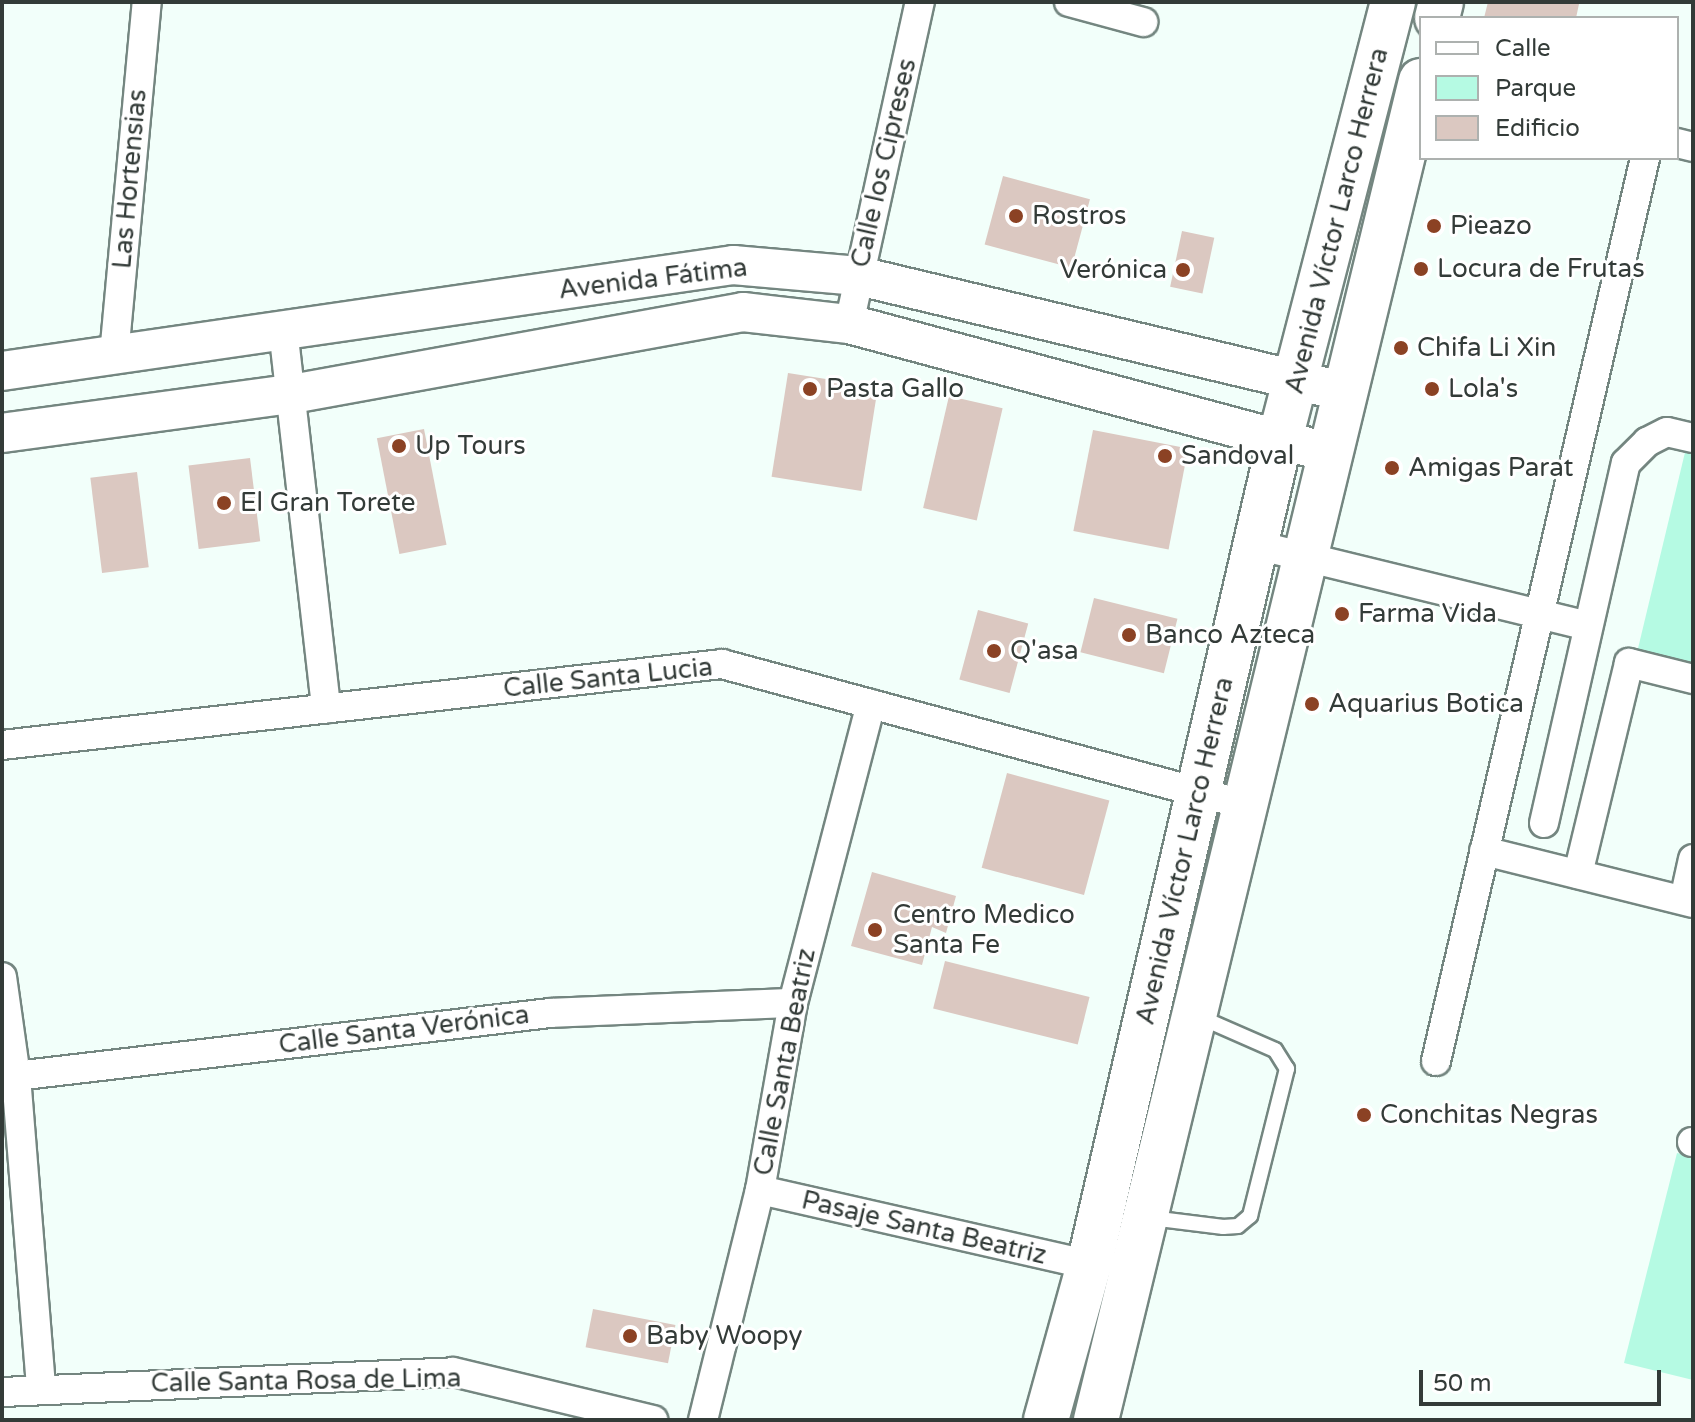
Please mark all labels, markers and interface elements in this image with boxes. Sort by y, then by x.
legend [1419,16,1679,160]
text: Calle [1495,34,1551,63]
street label: Avenida Víctor Larco Herrera [1279,45,1395,397]
street label: Calle los Cipreses [845,55,923,271]
text: Parque [1495,74,1576,103]
street label: Las Hortensias [107,88,153,270]
text: Edificio [1495,114,1580,143]
place label: Rostros [1032,200,1126,232]
marker: Rostros [1007,207,1025,225]
place label: Pieazo [1450,210,1532,242]
marker: Pieazo [1425,217,1443,235]
street label: Avenida Fátima [557,252,749,306]
place label: Locura de Frutas [1437,253,1645,285]
place label: Verónica [1060,254,1167,286]
marker: Locura de Frutas [1412,260,1430,278]
marker: Verónica [1174,261,1192,279]
place label: Chifa Li Xin [1417,332,1556,364]
marker: Chifa Li Xin [1392,339,1410,357]
place label: Pasta Gallo [826,373,964,405]
place label: Lola's [1448,373,1518,405]
marker: Pasta Gallo [801,380,819,398]
marker: Lola's [1423,380,1441,398]
place label: Up Tours [415,430,526,462]
marker: Up Tours [390,437,408,455]
place label: Sandoval [1181,440,1294,472]
marker: Sandoval [1156,447,1174,465]
place label: Amigas Parat [1408,452,1573,484]
marker: Amigas Parat [1383,459,1401,477]
place label: El Gran Torete [240,487,415,519]
marker: El Gran Torete [215,494,233,512]
place label: Farma Vida [1358,598,1497,630]
marker: Farma Vida [1333,605,1351,623]
place label: Banco Azteca [1145,619,1315,651]
marker: Banco Azteca [1120,626,1138,644]
place label: Q'asa [1010,635,1079,667]
marker: Q'asa [985,642,1003,660]
street label: Calle Santa Lucia [502,651,714,705]
street label: Avenida Víctor Larco Herrera [1130,674,1240,1028]
place label: Aquarius Botica [1328,688,1524,720]
marker: Aquarius Botica [1303,695,1321,713]
place label: Centro Medico Santa Fe [893,899,1075,960]
marker: Centro Medico Santa Fe [864,919,886,941]
street label: Calle Santa Beatriz [748,946,822,1178]
street label: Calle Santa Verónica [277,999,531,1061]
place label: Conchitas Negras [1380,1099,1598,1131]
marker: Conchitas Negras [1355,1106,1373,1124]
street label: Pasaje Santa Beatriz [799,1185,1049,1271]
place label: Baby Woopy [646,1320,802,1352]
marker: Baby Woopy [621,1327,639,1345]
scale bar [1423,1354,1665,1404]
street label: Calle Santa Rosa de Lima [150,1363,462,1399]
text: 50 m [1433,1369,1491,1398]

